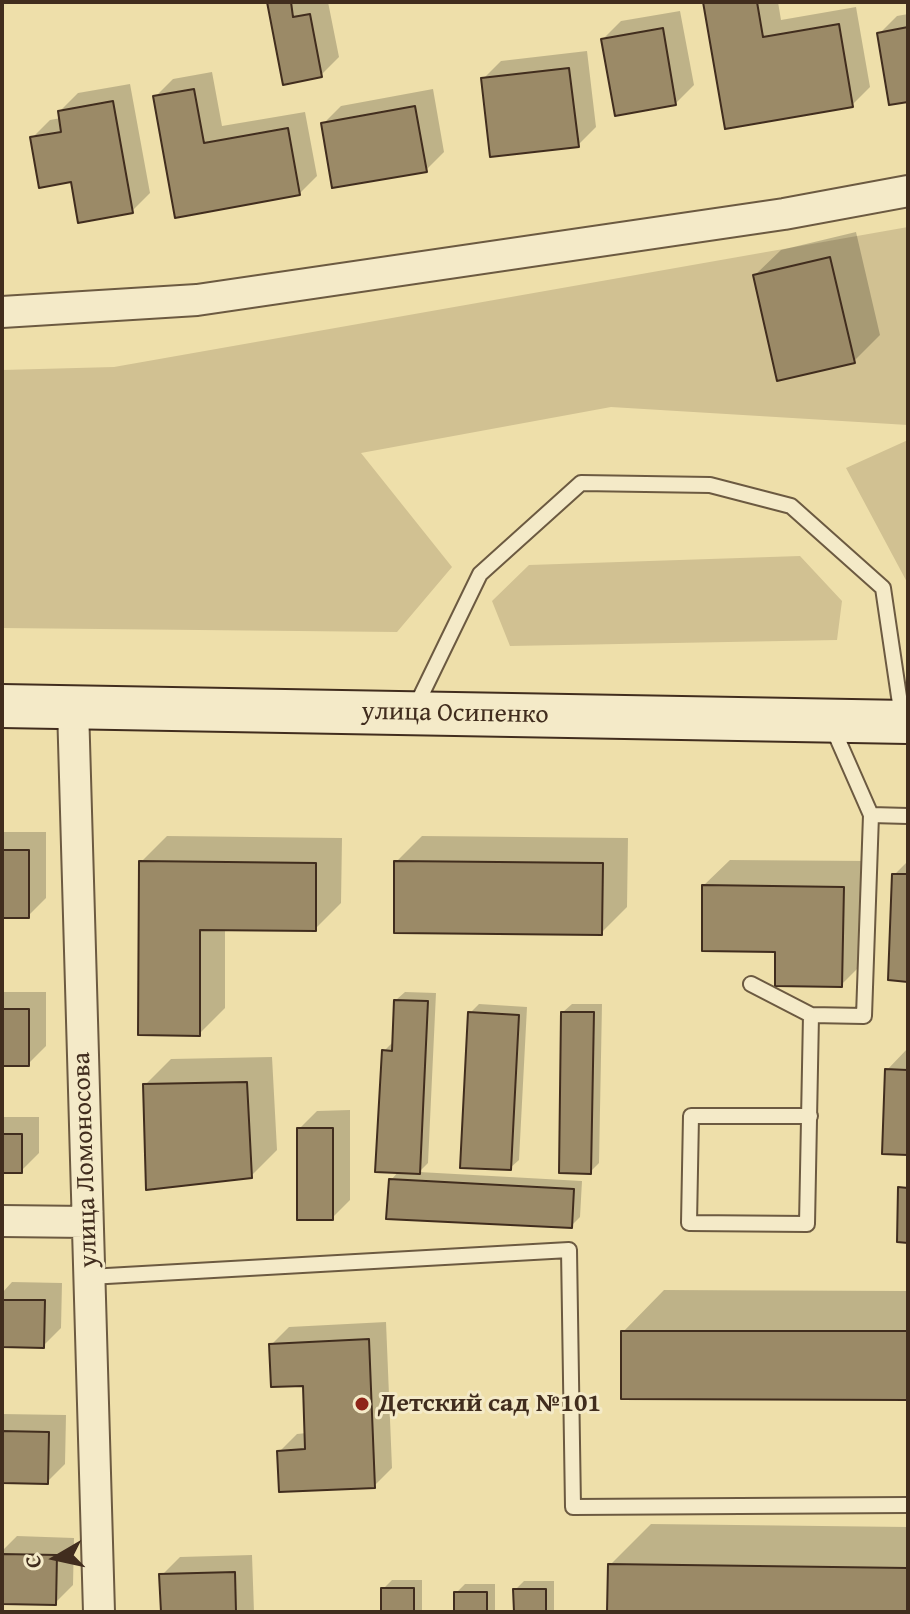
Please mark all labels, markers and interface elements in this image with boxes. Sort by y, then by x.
street label: улица Осипенко [361,697,549,731]
street label: улица Ломоносова [67,1052,105,1268]
place label: Детский сад №101 [378,1388,601,1420]
marker: Детский сад №101 [353,1395,371,1413]
north arrow [16,1518,96,1598]
text: С [16,1553,49,1570]

